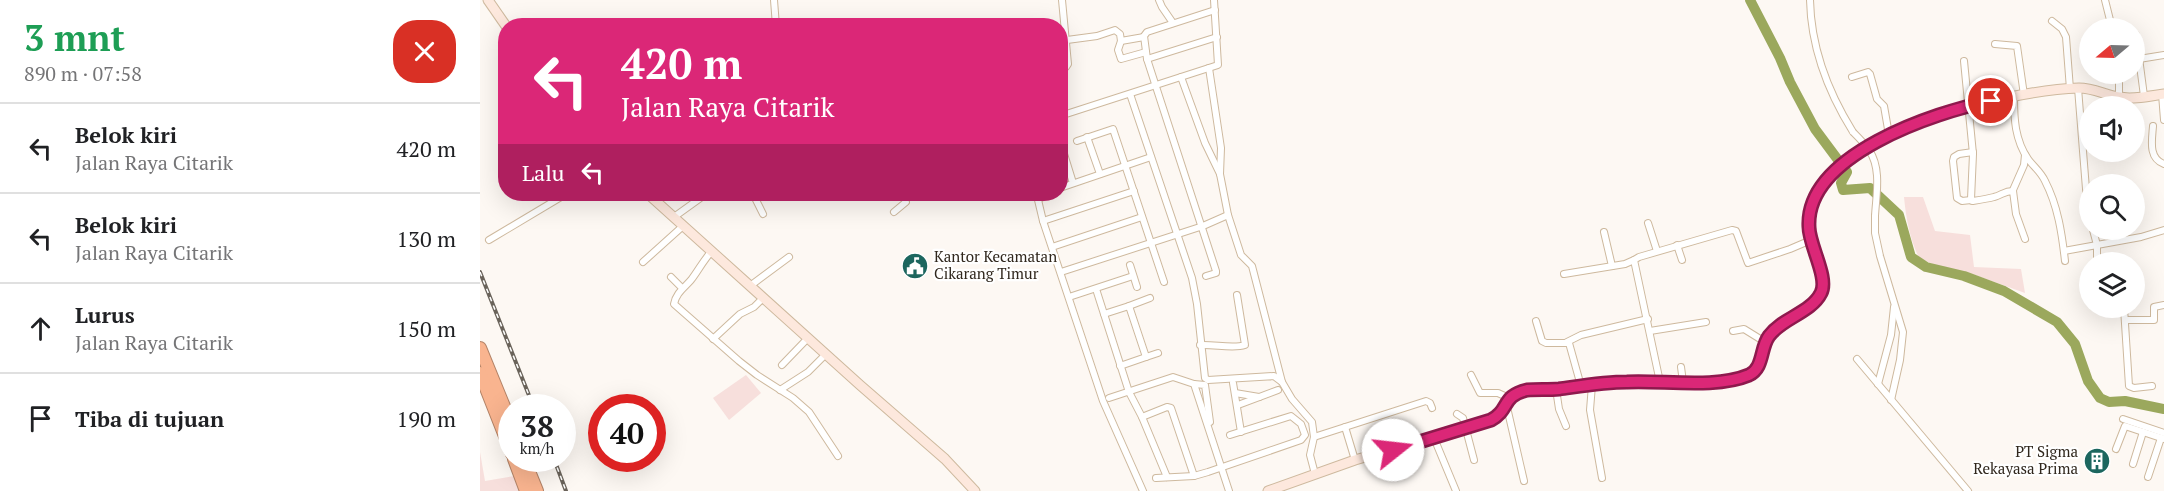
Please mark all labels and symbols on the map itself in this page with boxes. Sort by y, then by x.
north arrow [2079,18,2145,84]
pin [1965,75,2016,126]
place label: Kantor Kecamatan Cikarang Timur [934,246,1057,283]
public building icon: Kantor Kecamatan Cikarang Timur [900,251,930,281]
speed limit sign: 40 [588,394,666,472]
position arrow [1361,418,1425,482]
place label: PT Sigma Rekayasa Prima [1973,441,2078,478]
building icon: PT Sigma Rekayasa Prima [2082,446,2112,476]

